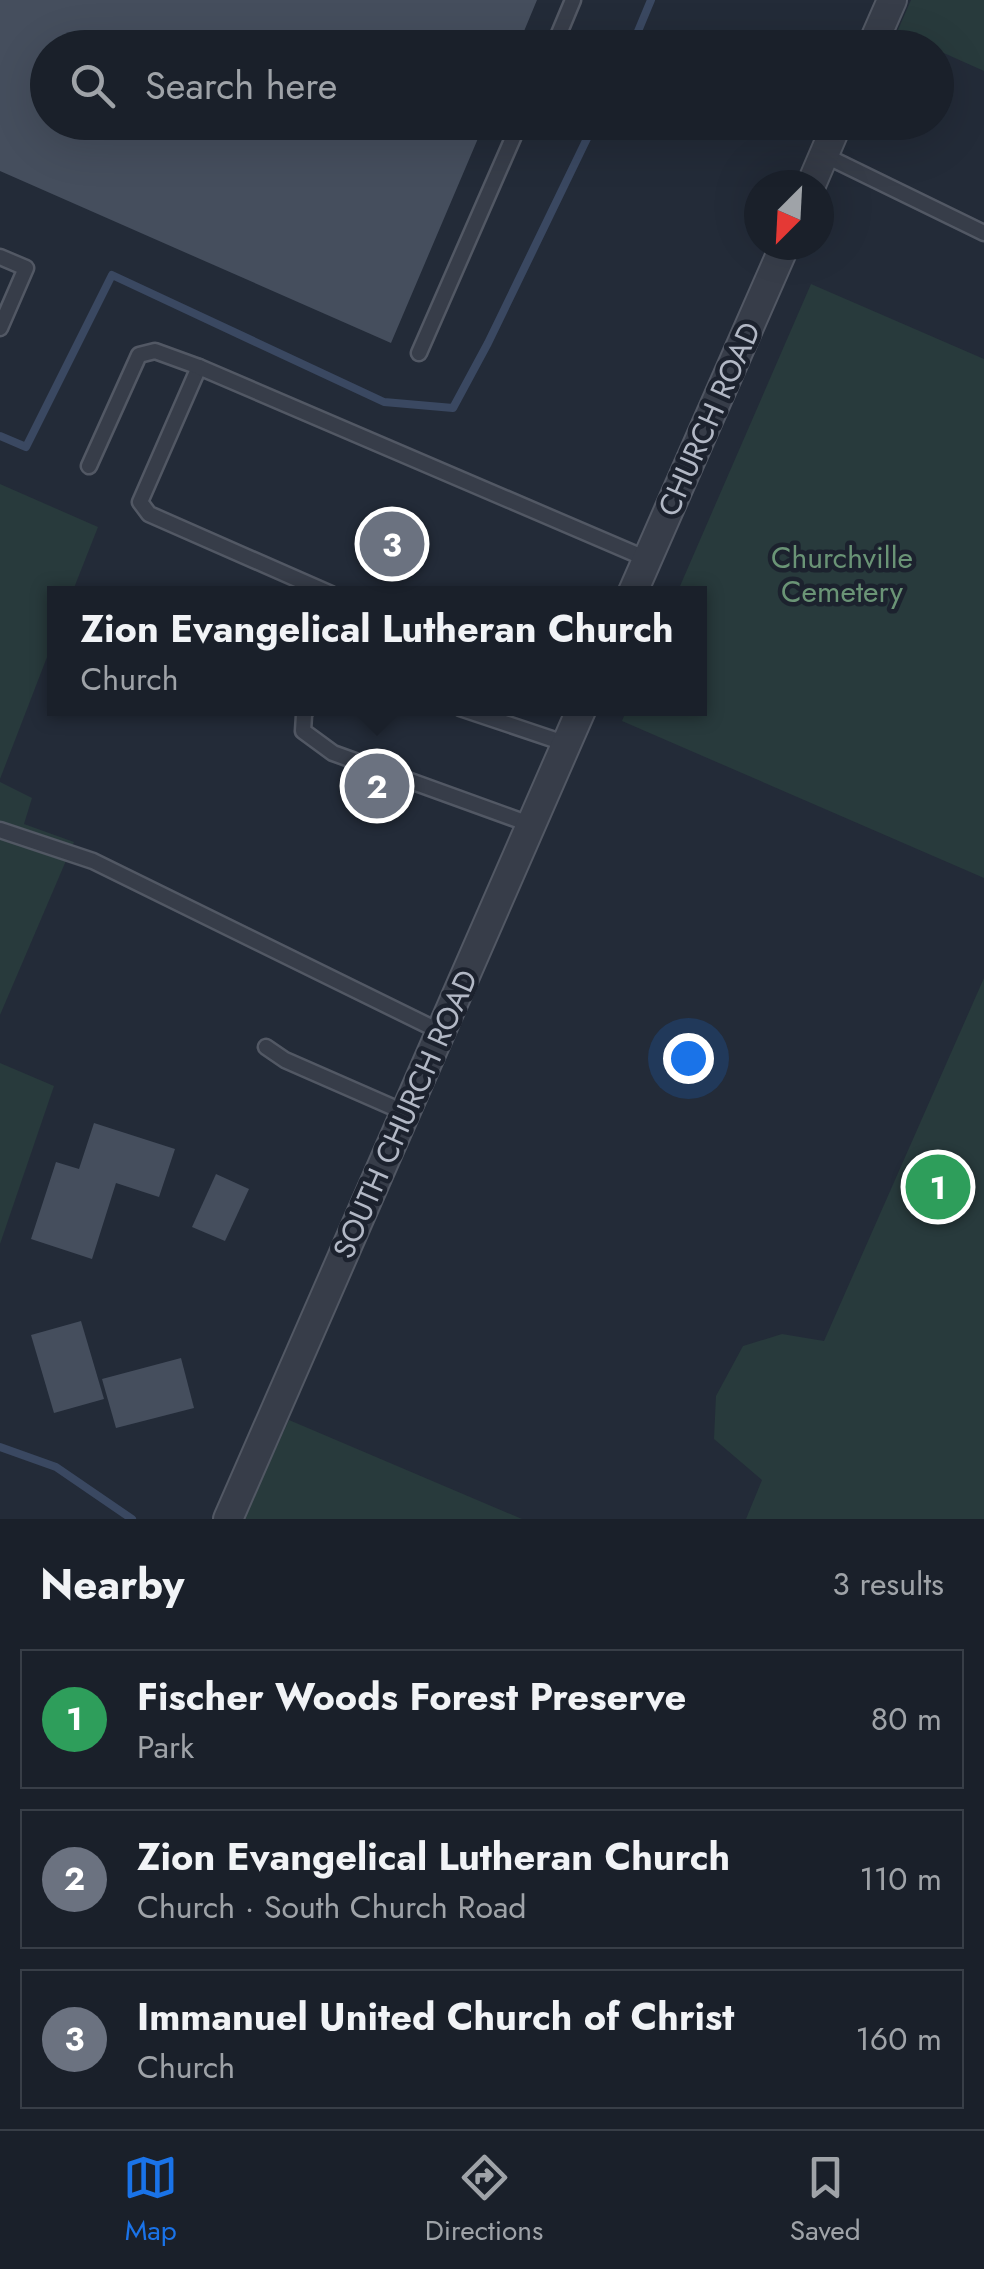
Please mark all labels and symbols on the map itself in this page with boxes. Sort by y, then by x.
north arrow [744,170,834,260]
street label: CHURCH ROAD [647,315,771,523]
pin: 3 [360,506,424,582]
park label: Churchville Cemetery [771,536,913,613]
pin: 2 [344,748,410,824]
street label: SOUTH CHURCH ROAD [322,963,488,1265]
your location [663,1033,714,1084]
pin: 1 [906,1150,970,1224]

